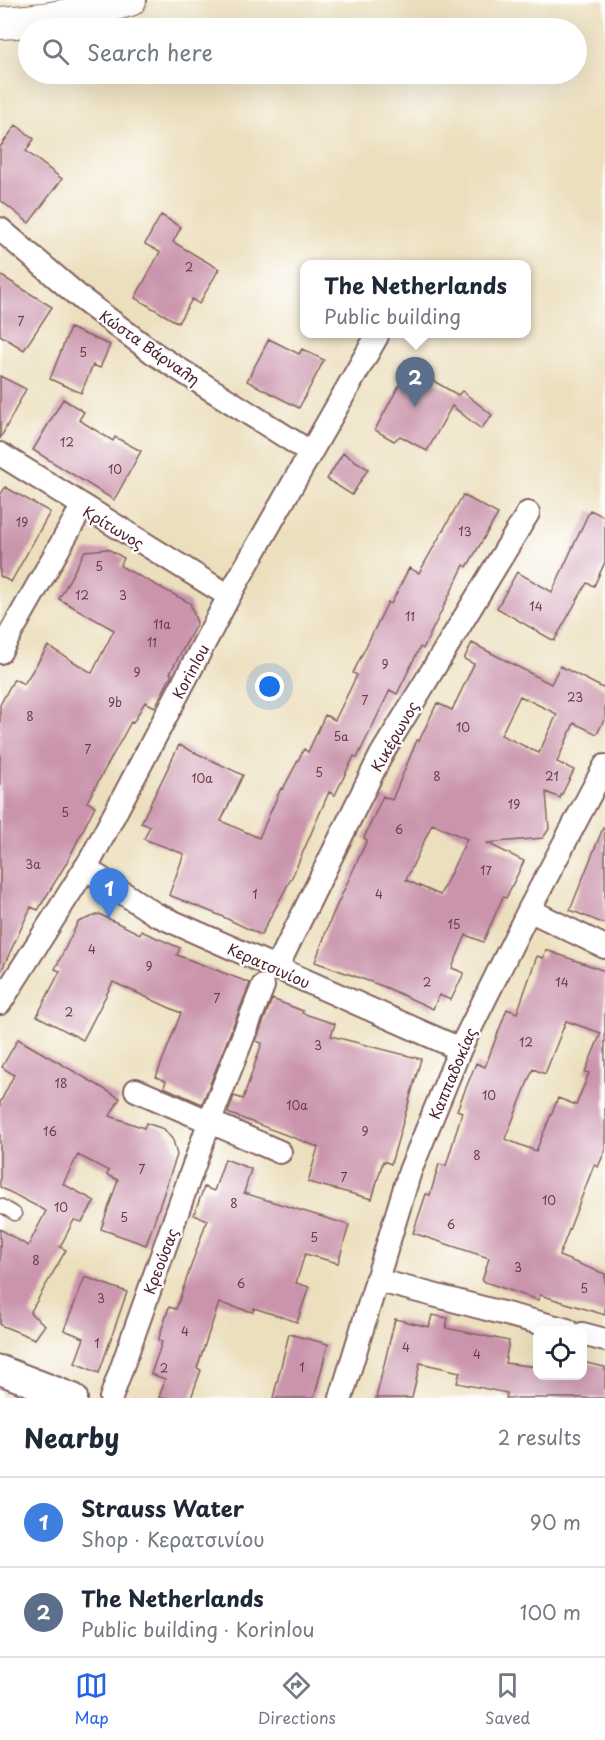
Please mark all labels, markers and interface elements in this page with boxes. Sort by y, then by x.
search box [18,18,587,84]
icon: search [39,35,72,68]
text: Search here [87,35,213,68]
house number: 2 [185,258,193,276]
popup [300,260,531,338]
text: The Netherlands [324,268,507,301]
text: Public building [324,301,461,331]
street label: Κώστα Βάρναλη [95,304,205,390]
house number: 7 [18,312,25,330]
house number: 5 [79,343,87,361]
pin: 2 [396,358,434,407]
house number: 12 [60,433,74,451]
house number: 10 [108,460,122,478]
street label: Κρίτωνος [79,500,149,554]
house number: 19 [16,513,28,531]
house number: 13 [458,522,472,540]
house number: 5 [95,557,103,575]
house number: 12 [75,586,89,604]
house number: 3 [119,586,127,604]
house number: 14 [529,597,543,615]
house number: 11 [405,607,415,625]
house number: 11a [153,615,171,633]
house number: 11 [147,633,157,651]
street label: Korinlou [166,639,214,703]
house number: 9 [381,655,389,673]
house number: 9 [133,663,141,681]
your location [255,672,284,701]
house number: 23 [567,688,583,706]
house number: 7 [362,691,369,709]
house number: 9b [108,693,122,711]
street label: Κικέρωνος [364,696,424,776]
house number: 8 [26,707,34,725]
house number: 10 [456,718,470,736]
house number: 5a [333,727,349,745]
house number: 7 [85,740,92,758]
house number: 5 [315,763,323,781]
house number: 8 [433,767,441,785]
house number: 21 [545,767,559,785]
house number: 10a [191,769,213,787]
house number: 19 [508,795,520,813]
house number: 5 [61,803,69,821]
house number: 6 [395,820,403,838]
house number: 3a [25,855,41,873]
house number: 17 [480,861,492,879]
pin: 1 [90,868,128,918]
house number: 1 [252,885,258,903]
house number: 4 [375,885,383,903]
house number: 15 [447,915,461,933]
street label: Κερατσινίου [224,936,314,994]
house number: 4 [88,940,96,958]
house number: 9 [145,957,153,975]
house number: 2 [423,973,431,991]
house number: 14 [555,973,569,991]
house number: 7 [214,989,221,1007]
house number: 2 [65,1003,73,1021]
street label: Καππαδοκίας [422,1023,482,1123]
house number: 12 [519,1033,533,1051]
house number: 3 [314,1036,322,1054]
house number: 18 [55,1074,67,1092]
house number: 10 [482,1086,496,1104]
house number: 10a [286,1096,308,1114]
house number: 16 [43,1122,57,1140]
house number: 9 [361,1122,369,1140]
house number: 8 [473,1146,481,1164]
house number: 7 [139,1160,146,1178]
house number: 7 [341,1168,348,1186]
house number: 10 [542,1191,556,1209]
house number: 8 [230,1194,238,1212]
house number: 10 [54,1198,68,1216]
house number: 5 [120,1208,128,1226]
house number: 6 [447,1215,455,1233]
street label: Κρεούσας [137,1224,183,1297]
house number: 5 [310,1228,318,1246]
house number: 8 [32,1251,40,1269]
house number: 3 [514,1258,522,1276]
house number: 6 [237,1274,245,1292]
house number: 5 [580,1279,588,1297]
house number: 3 [97,1289,105,1307]
house number: 4 [181,1322,189,1340]
map controls [533,1326,587,1380]
button: locate [533,1326,587,1380]
house number: 1 [94,1334,100,1352]
house number: 4 [402,1338,410,1356]
house number: 4 [473,1345,481,1363]
house number: 1 [299,1358,305,1376]
house number: 2 [160,1359,168,1377]
text: Nearby [24,1418,119,1457]
text: 2 results [498,1422,581,1452]
text: Strauss Water [81,1491,244,1524]
text: 1 [39,1507,48,1537]
text: 90 m [530,1507,581,1537]
text: Shop · Κερατσινίου [81,1524,265,1554]
text: The Netherlands [81,1581,264,1614]
text: 2 [36,1597,51,1627]
text: 100 m [520,1597,581,1627]
text: Public building · Korinlou [81,1614,315,1644]
tab: Map [75,1669,109,1729]
tab: Directions [258,1669,336,1729]
tab: Saved [485,1669,530,1729]

